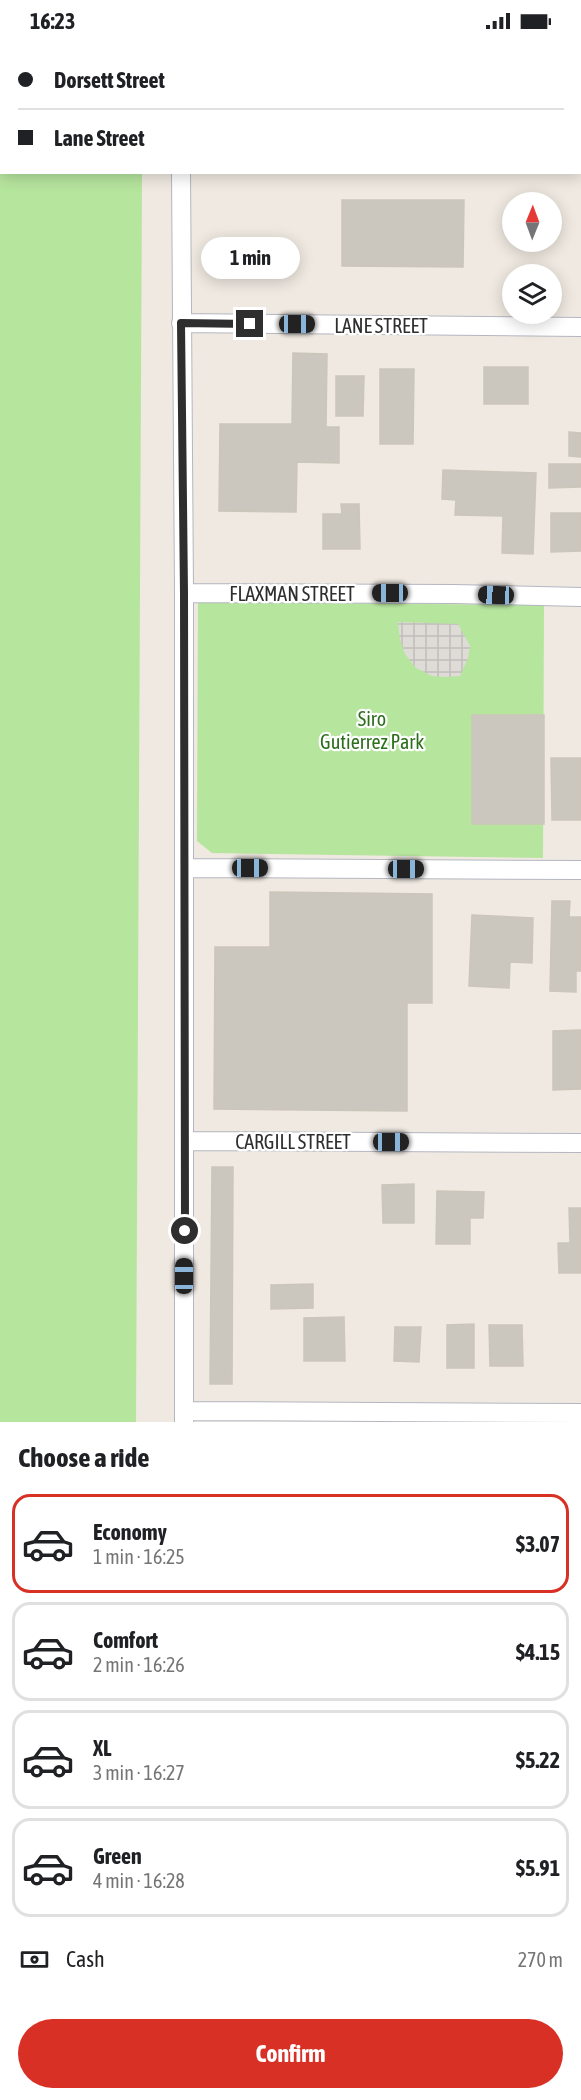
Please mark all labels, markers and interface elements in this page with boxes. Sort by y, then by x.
text: 16:23 [30,8,75,34]
text: Dorsett Street [54,67,165,93]
text: Lane Street [54,125,145,151]
north arrow [502,192,562,252]
map controls [502,192,562,324]
callout: 1 min [200,237,300,279]
text: 1 min [230,246,271,269]
button: layers [502,264,562,324]
route end [236,310,263,337]
street label: LANE STREET [334,314,428,337]
car [279,315,315,333]
street label: FLAXMAN STREET [229,582,355,605]
car [372,584,408,602]
car [478,585,514,605]
park label: Siro Gutierrez Park [320,707,424,753]
car [232,859,268,877]
car [388,860,424,878]
street label: CARGILL STREET [235,1130,351,1153]
car [373,1133,409,1151]
route start [171,1217,198,1244]
car [175,1258,193,1294]
text: Choose a ride [18,1442,150,1473]
icon: car [21,1517,75,1571]
text: Economy [93,1519,167,1545]
text: $3.07 [516,1531,560,1557]
text: 1 min · 16:25 [93,1545,185,1568]
icon: car [21,1625,75,1679]
text: Comfort [93,1627,158,1653]
text: $4.15 [516,1639,560,1665]
text: 2 min · 16:26 [93,1653,185,1676]
icon: car [21,1733,75,1787]
text: XL [93,1735,111,1761]
text: $5.22 [516,1747,560,1773]
text: 3 min · 16:27 [93,1761,185,1784]
icon: car [21,1841,75,1895]
text: Green [93,1843,142,1869]
text: $5.91 [516,1855,560,1881]
text: 4 min · 16:28 [93,1869,185,1892]
icon: cash [18,1943,51,1976]
text: Cash [66,1946,105,1972]
text: 270 m [518,1948,563,1971]
button: Confirm [18,2019,563,2088]

